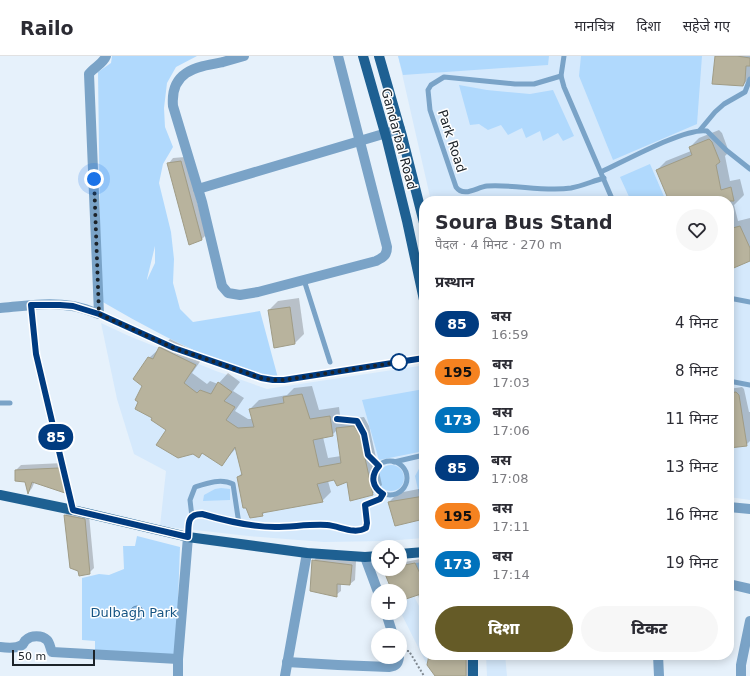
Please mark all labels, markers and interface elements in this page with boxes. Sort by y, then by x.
text: Railo [20,17,74,39]
text: मानचित्र [574,18,614,34]
text: दिशा [636,18,661,34]
text: सहेजे गए [683,18,730,34]
street label: Gandarbal Road [378,87,420,191]
street label: Park Road [435,108,469,174]
your location [84,169,104,189]
button: heart [676,209,718,251]
text: Soura Bus Stand [435,211,613,233]
text: पैदल · 4 मिनट · 270 m [435,237,562,252]
text: प्रस्थान [435,273,474,291]
text: बस [491,307,511,325]
text: 4 मिनट [675,314,718,332]
text: 85 [447,316,467,332]
text: 16:59 [491,327,528,342]
unlabelled marker [390,353,408,371]
text: बस [492,355,513,373]
text: 8 मिनट [675,362,718,380]
text: 195 [443,364,472,380]
text: 17:03 [492,375,530,390]
text: बस [492,403,513,421]
text: 11 मिनट [665,410,718,428]
text: 173 [443,412,472,428]
text: 17:06 [492,423,530,438]
line badge: 85 [38,424,74,450]
text: 85 [46,429,66,445]
text: बस [491,451,511,469]
text: 13 मिनट [665,458,718,476]
text: 85 [447,460,467,476]
text: 17:08 [491,471,528,486]
text: बस [492,499,513,517]
text: 16 मिनट [665,506,718,524]
text: 195 [443,508,472,524]
text: 17:11 [492,519,530,534]
map controls [371,540,407,664]
button: locate [371,540,407,576]
text: बस [492,547,513,565]
text: 19 मिनट [665,554,718,572]
text: 173 [443,556,472,572]
text: 17:14 [492,567,530,582]
button: + [371,584,407,620]
park label: Dulbagh Park [91,605,178,620]
button: दिशा [435,606,573,652]
button: टिकट [581,606,718,652]
button: − [371,628,407,664]
scale bar [12,648,95,667]
text: 50 m [18,650,46,663]

